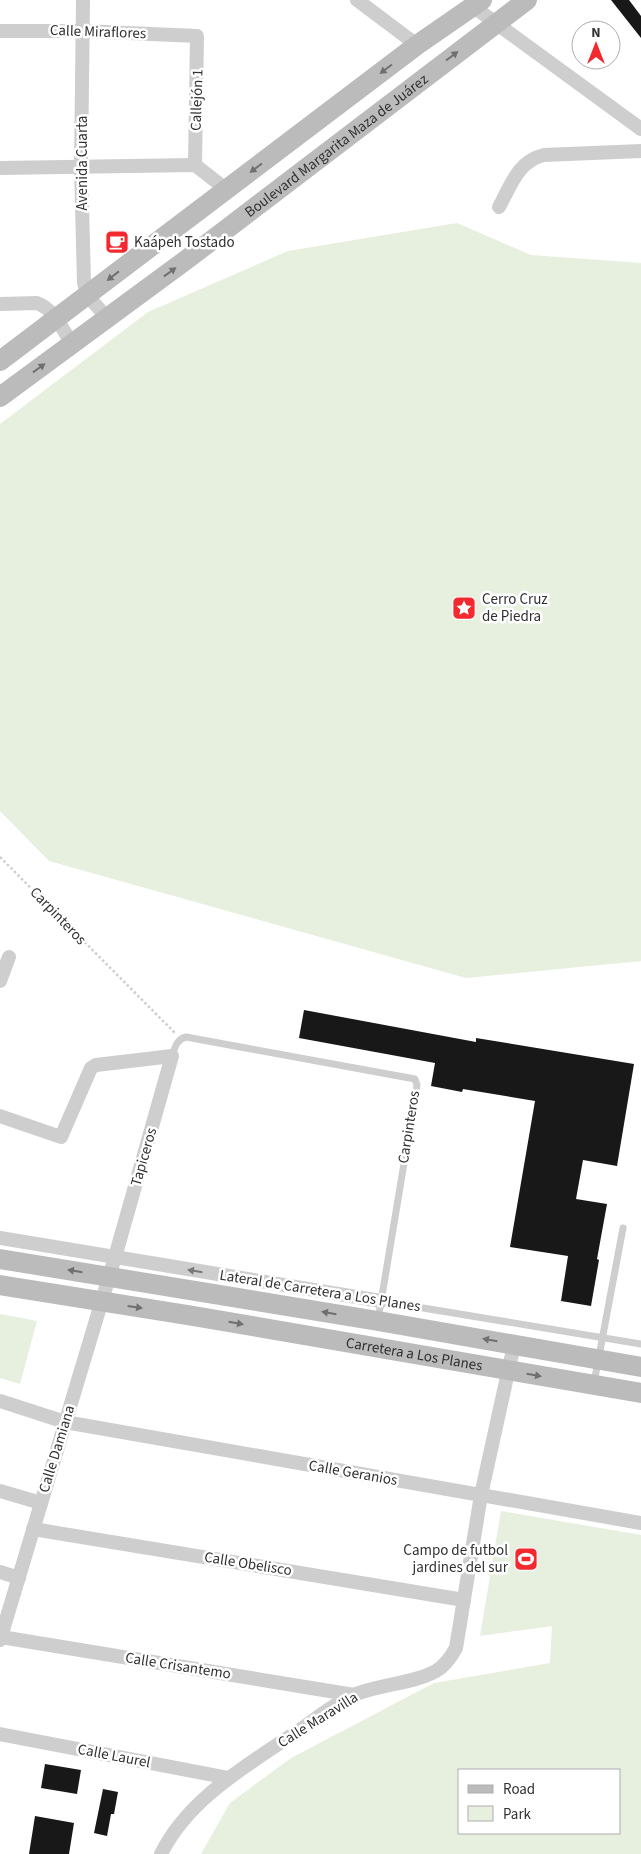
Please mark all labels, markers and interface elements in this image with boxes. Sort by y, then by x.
street label: Calle Miraflores [49,20,147,44]
north arrow [571,20,621,70]
text: N [591,23,601,43]
one-way arrow [446,51,459,62]
one-way arrow [379,64,393,74]
street label: Callejón 1 [185,69,209,131]
street label: Boulevard Margarita Maza de Juárez [240,69,432,222]
street label: Avenida Cuarta [72,116,93,210]
one-way arrow [250,162,263,173]
cafe icon: Kaápeh Tostado [104,229,130,255]
place label: Kaápeh Tostado [134,232,235,253]
one-way arrow [163,267,177,277]
one-way arrow [107,271,120,282]
one-way arrow [32,363,46,373]
place label: Cerro Cruz de Piedra [482,589,548,627]
place icon: Cerro Cruz de Piedra [451,595,477,621]
street label: Carpinteros [25,882,91,950]
street label: Carpinteros [393,1089,425,1165]
street label: Tapiceros [126,1125,162,1189]
street label: Lateral de Carretera a Los Planes [218,1265,422,1317]
one-way arrow [187,1266,203,1274]
one-way arrow [67,1267,83,1275]
one-way arrow [127,1303,143,1311]
one-way arrow [321,1309,337,1317]
one-way arrow [228,1320,244,1328]
street label: Carretera a Los Planes [344,1332,484,1376]
one-way arrow [481,1336,497,1344]
one-way arrow [526,1372,542,1380]
street label: Calle Damiana [34,1403,80,1495]
street label: Calle Geranios [307,1455,399,1491]
place label: Campo de futbol jardines del sur [403,1540,509,1578]
sports icon: Campo de futbol jardines del sur [513,1546,539,1572]
street label: Calle Obelisco [203,1547,293,1581]
street label: Calle Crisantemo [124,1647,232,1685]
street label: Calle Maravilla [274,1687,362,1753]
street label: Calle Laurel [76,1739,152,1773]
legend [458,1769,621,1834]
text: Road [503,1779,535,1800]
text: Park [503,1804,532,1825]

